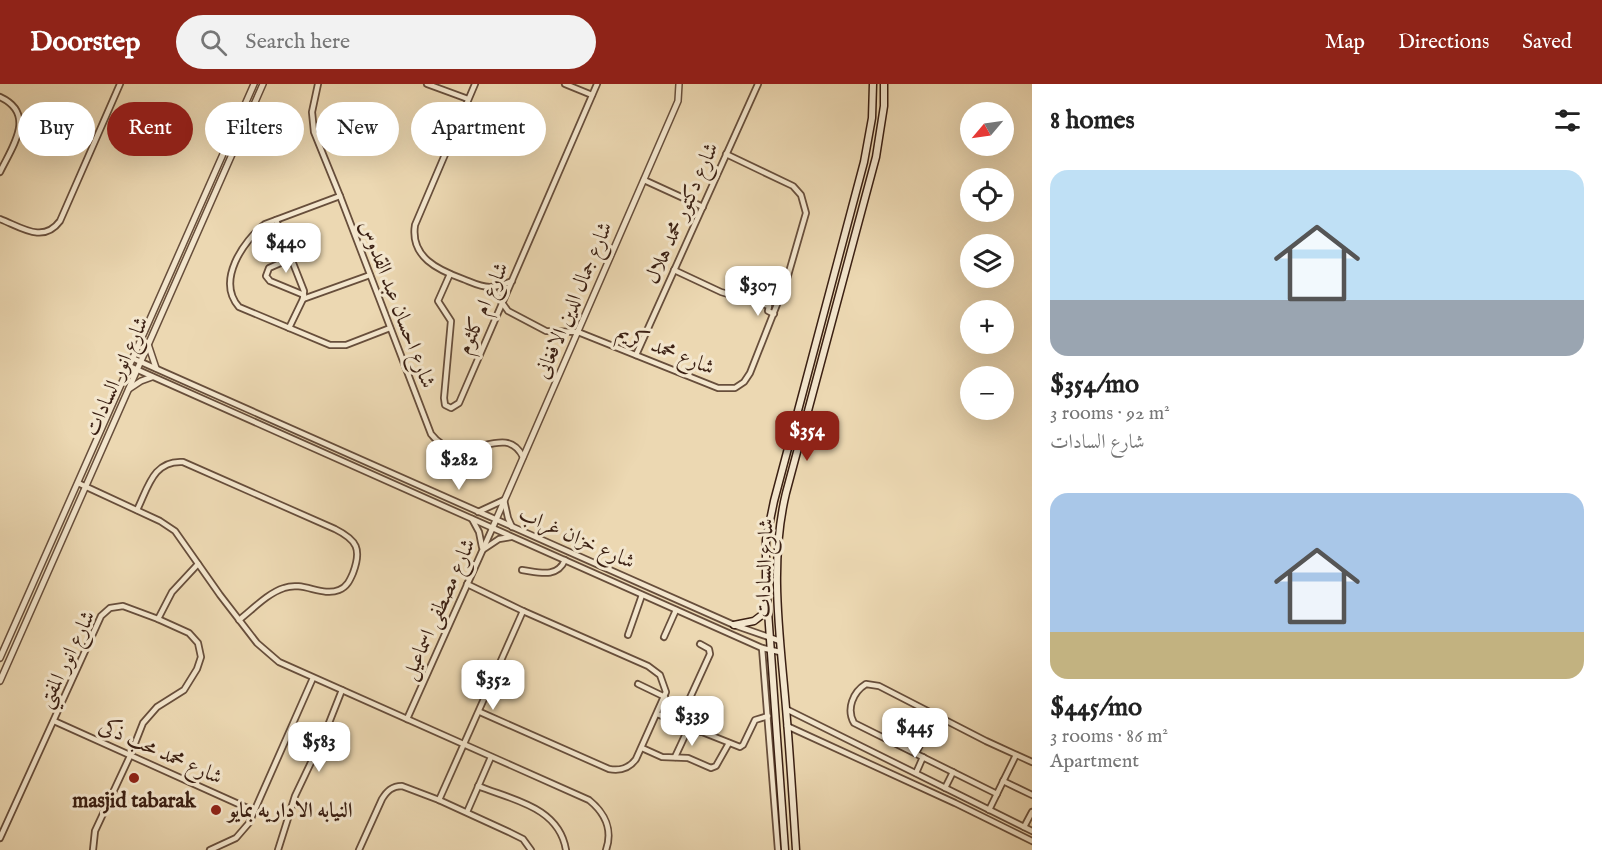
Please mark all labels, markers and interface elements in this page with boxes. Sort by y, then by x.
search box [176,15,596,69]
text: Doorstep [30,25,140,60]
icon: search [197,26,230,59]
text: Search here [245,28,350,56]
text: Map [1325,29,1365,56]
text: Directions [1398,29,1489,56]
text: Saved [1522,29,1572,56]
chip: Buy [18,102,95,156]
chip: Rent [107,102,193,156]
chip: Filters [205,102,304,156]
chip: New [316,102,399,156]
chip: Apartment [411,102,546,156]
north arrow [960,102,1014,156]
map controls [960,102,1014,420]
text: 8 homes [1050,104,1135,137]
icon: filters [1551,104,1584,137]
street label: شارع دكتور محمد هلال [639,139,728,290]
button: locate [960,168,1014,222]
icon: home [1263,209,1371,317]
street label: شارع احسان عبد القدوس [349,217,441,393]
street label: شارع جمال الدين الافغانى [529,218,622,384]
pin: $440 [250,223,322,274]
text: $440 [266,230,306,255]
button: layers [960,234,1014,288]
street label: شارع ام كلثوم [451,258,518,360]
pin: $307 [722,266,794,317]
text: $307 [739,273,777,298]
button: + [960,300,1014,354]
street label: شارع انور السادات [79,313,159,442]
street label: شارع محمد كريم [612,319,718,385]
button: − [960,366,1014,420]
text: $354/mo [1050,368,1139,401]
text: 3 rooms · 92 m² [1050,401,1170,426]
pin: $354 [771,411,843,462]
text: $354 [789,418,825,443]
text: شارع السادات [1050,430,1145,455]
pin: $282 [423,440,495,491]
text: $282 [440,447,478,472]
street label: شارع خزان غراب [513,501,639,579]
street label: شارع السادات [750,518,784,618]
icon: home [1263,532,1371,640]
street label: شارع مصطفى اسماعيل [396,535,485,686]
street label: شارع انور المفتي [32,607,107,715]
pin: $352 [457,660,529,711]
text: $352 [475,667,511,692]
text: $445/mo [1050,691,1142,724]
pin: $339 [656,696,728,747]
text: $339 [675,703,709,728]
pin: $445 [879,708,951,759]
street label: شارع محمد محب ذكى [93,712,227,794]
text: $445 [896,715,934,740]
pin: $583 [283,722,355,773]
text: 3 rooms · 86 m² [1050,724,1168,749]
text: $583 [302,729,336,754]
text: Apartment [1050,749,1139,774]
marker: masjid tabarak [127,771,141,785]
place label: masjid tabarak [72,788,197,815]
place label: النيابه الاداريه بمايو [226,798,353,825]
marker: النيابه الاداريه بمايو [209,803,223,817]

